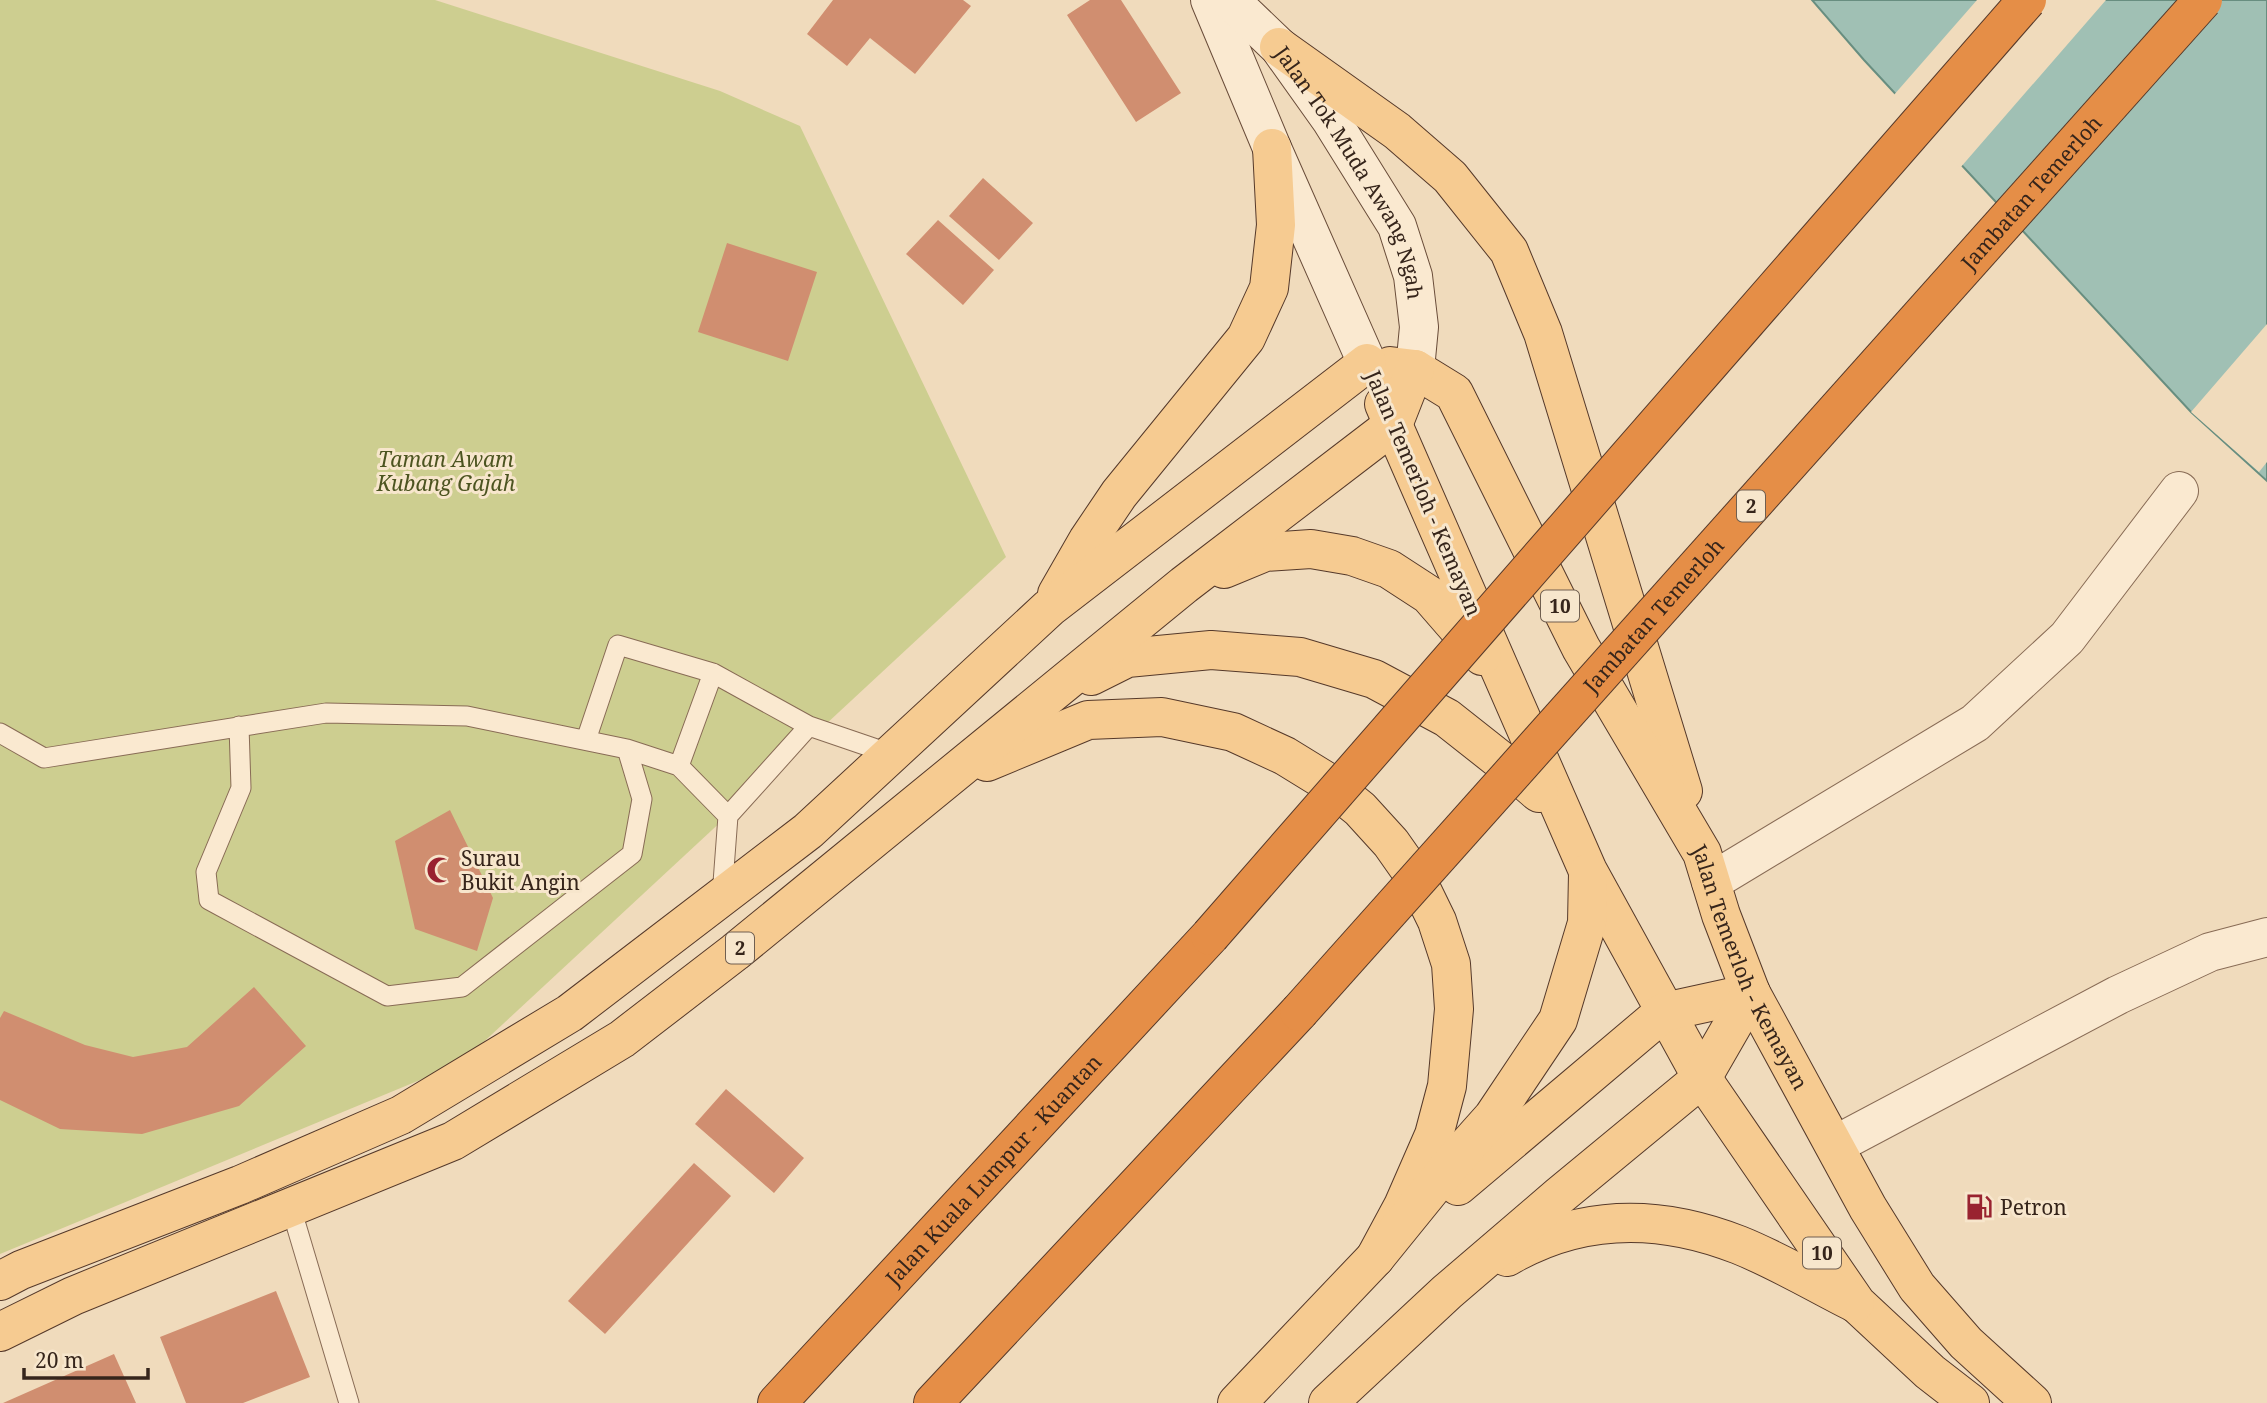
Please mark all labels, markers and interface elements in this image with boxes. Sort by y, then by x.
street label: Jalan Tok Muda Awang Ngah [1268,40,1430,301]
street label: Jambatan Temerloh [1954,109,2108,276]
street label: Jalan Temerloh - Kemayan [1359,365,1488,620]
park label: Taman Awam Kubang Gajah [376,445,516,497]
road number: 2 [1737,491,1765,522]
street label: Jambatan Temerloh [1576,532,1730,699]
road number: 10 [1541,590,1579,622]
street label: Jalan Temerloh - Kemayan [1685,838,1815,1094]
place label: Surau Bukit Angin [461,844,580,896]
mosque icon: Surau Bukit Angin [425,855,455,885]
road number: 2 [726,932,754,964]
street label: Jalan Kuala Lumpur - Kuantan [878,1048,1107,1292]
fuel station icon: Petron [1964,1192,1994,1222]
place label: Petron [2000,1193,2067,1221]
road number: 10 [1803,1238,1841,1268]
scale bar [24,1336,149,1380]
text: 20 m [35,1346,84,1374]

